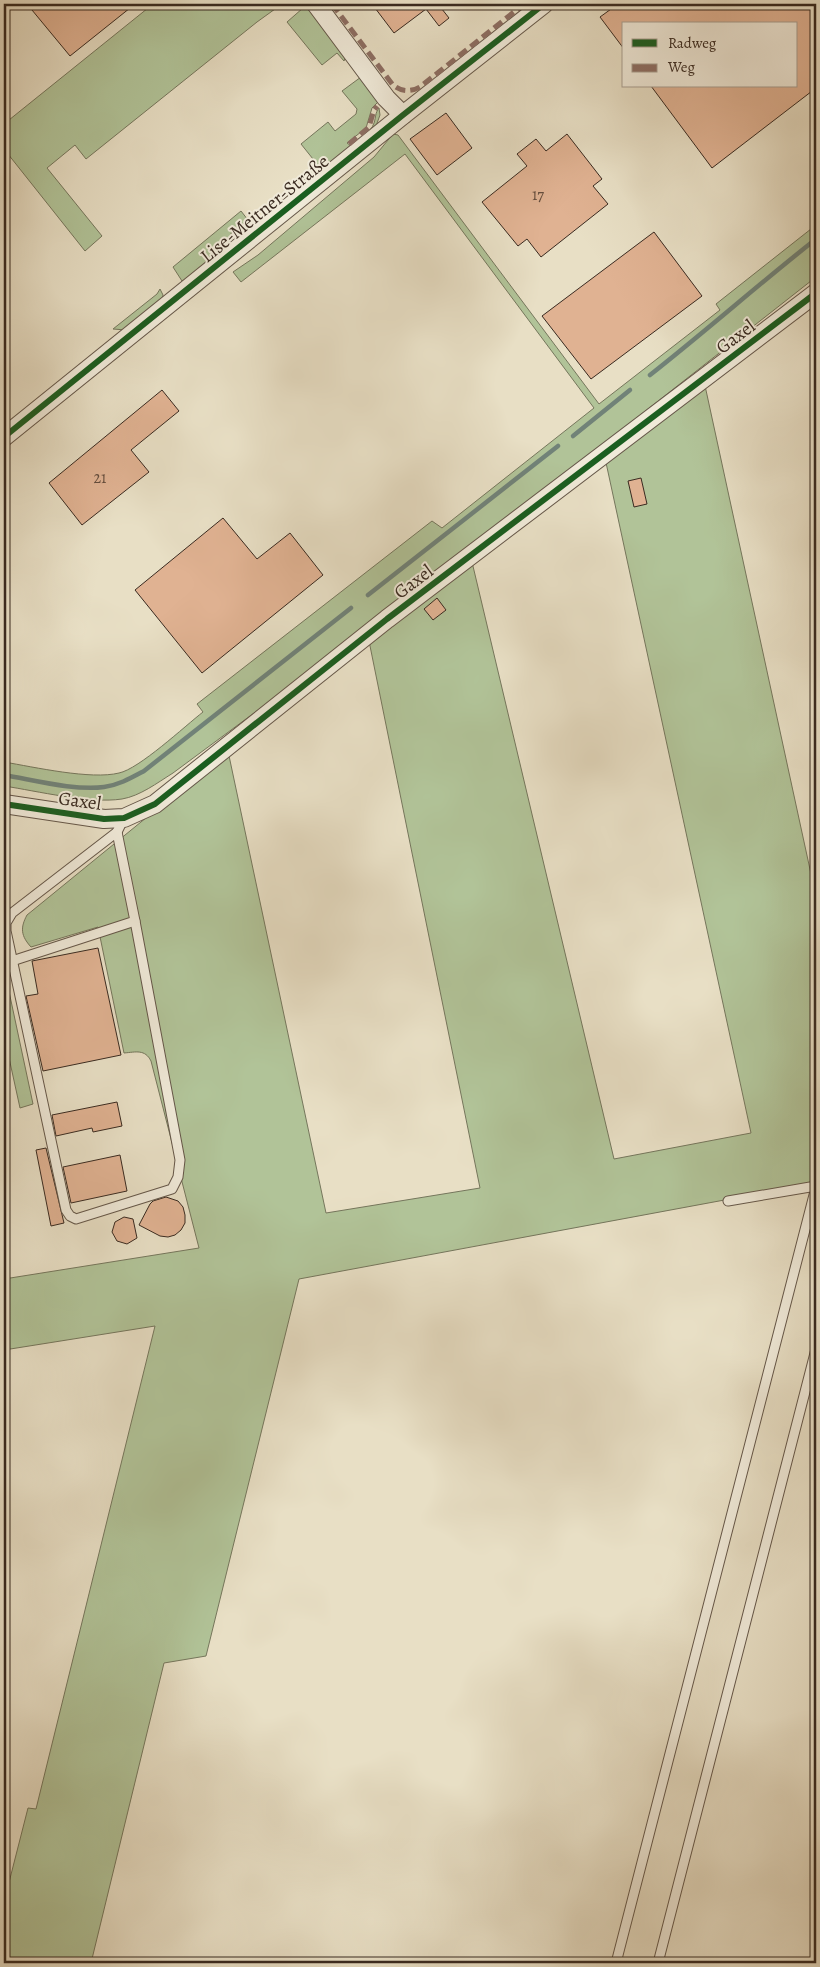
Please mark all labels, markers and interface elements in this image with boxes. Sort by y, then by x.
legend [622,22,798,88]
text: Radweg [668,33,717,53]
text: Weg [667,57,695,77]
street label: Lise-Meitner-Straße [195,149,334,269]
house number: 17 [532,184,544,206]
street label: Gaxel [711,313,761,360]
house number: 21 [93,467,107,489]
street label: Gaxel [389,558,439,605]
street label: Gaxel [57,785,103,817]

